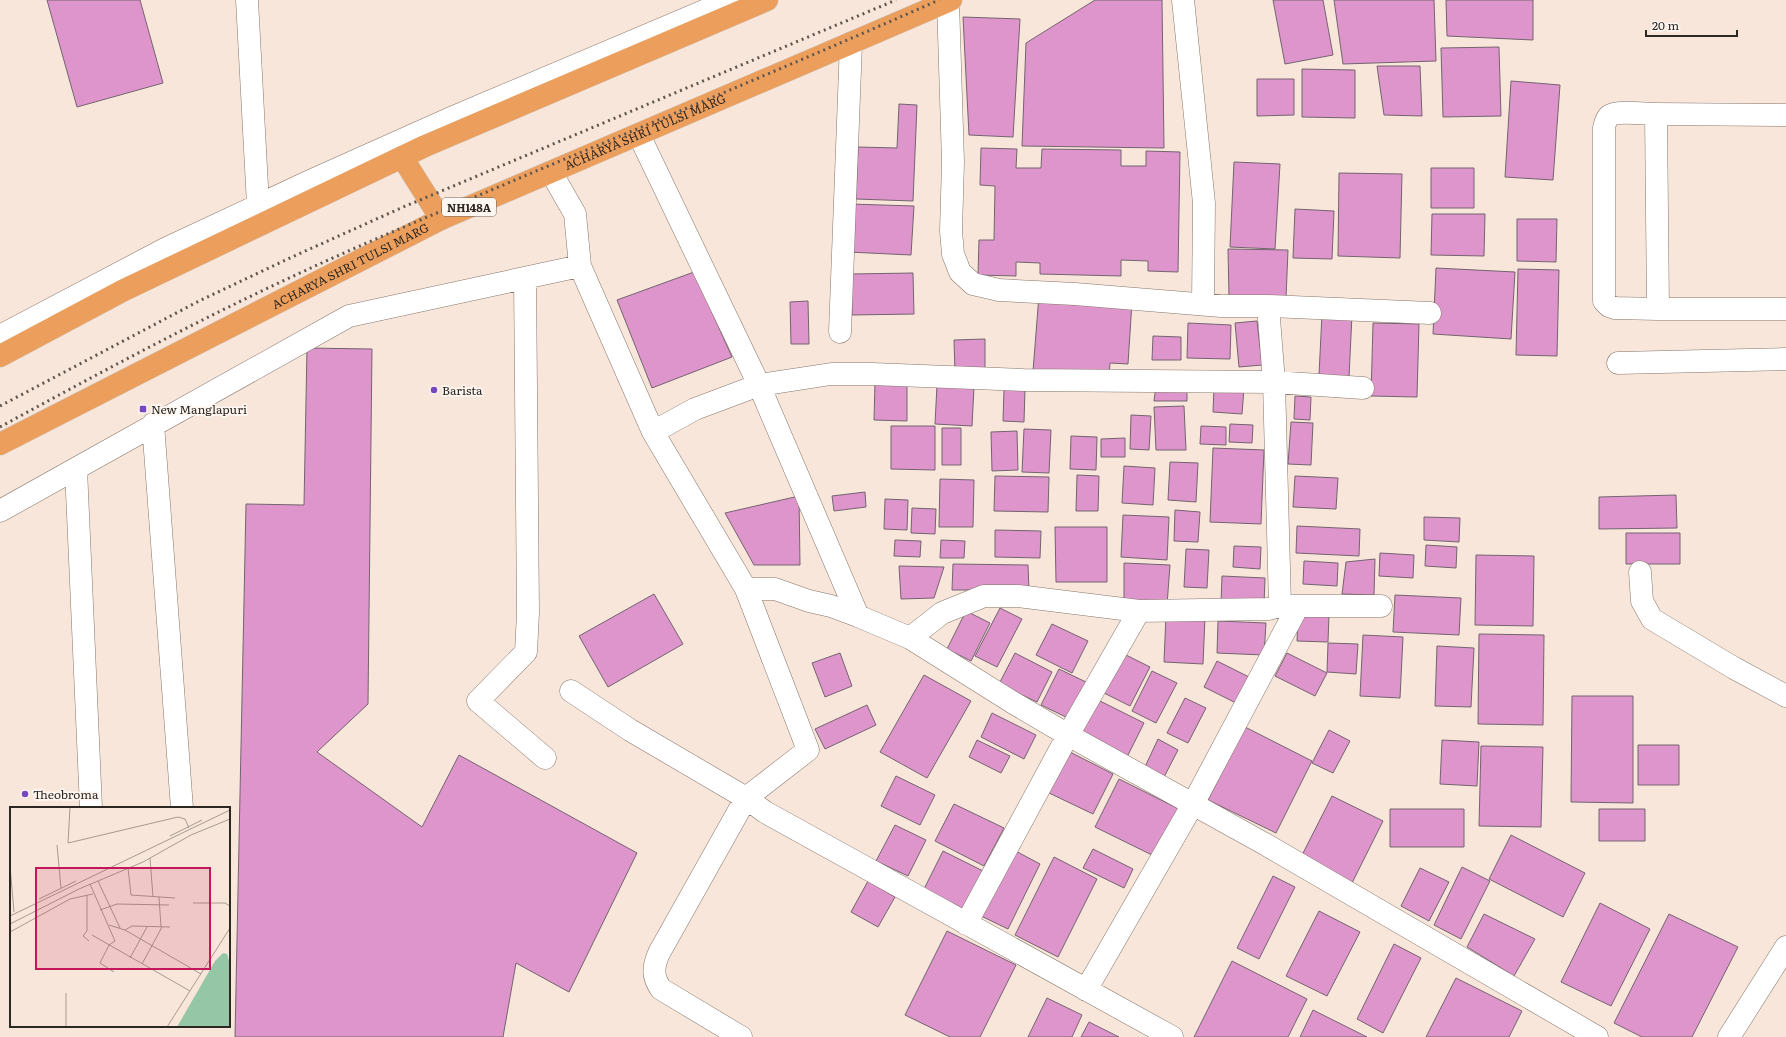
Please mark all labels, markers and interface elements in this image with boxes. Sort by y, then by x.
scale bar [1646,12,1737,38]
text: 20 m [1652,16,1679,34]
street label: ACHARYA SHRI TULSI MARG [561,89,728,174]
road number: NH148A [442,198,496,216]
street label: ACHARYA SHRI TULSI MARG [268,218,432,313]
place label: Barista [442,381,483,399]
marker: Barista [429,385,439,395]
place label: New Manglapuri [151,400,247,418]
marker: New Manglapuri [138,404,148,414]
place label: Theobroma [33,785,99,803]
marker: Theobroma [20,789,30,799]
inset map [10,807,230,1027]

